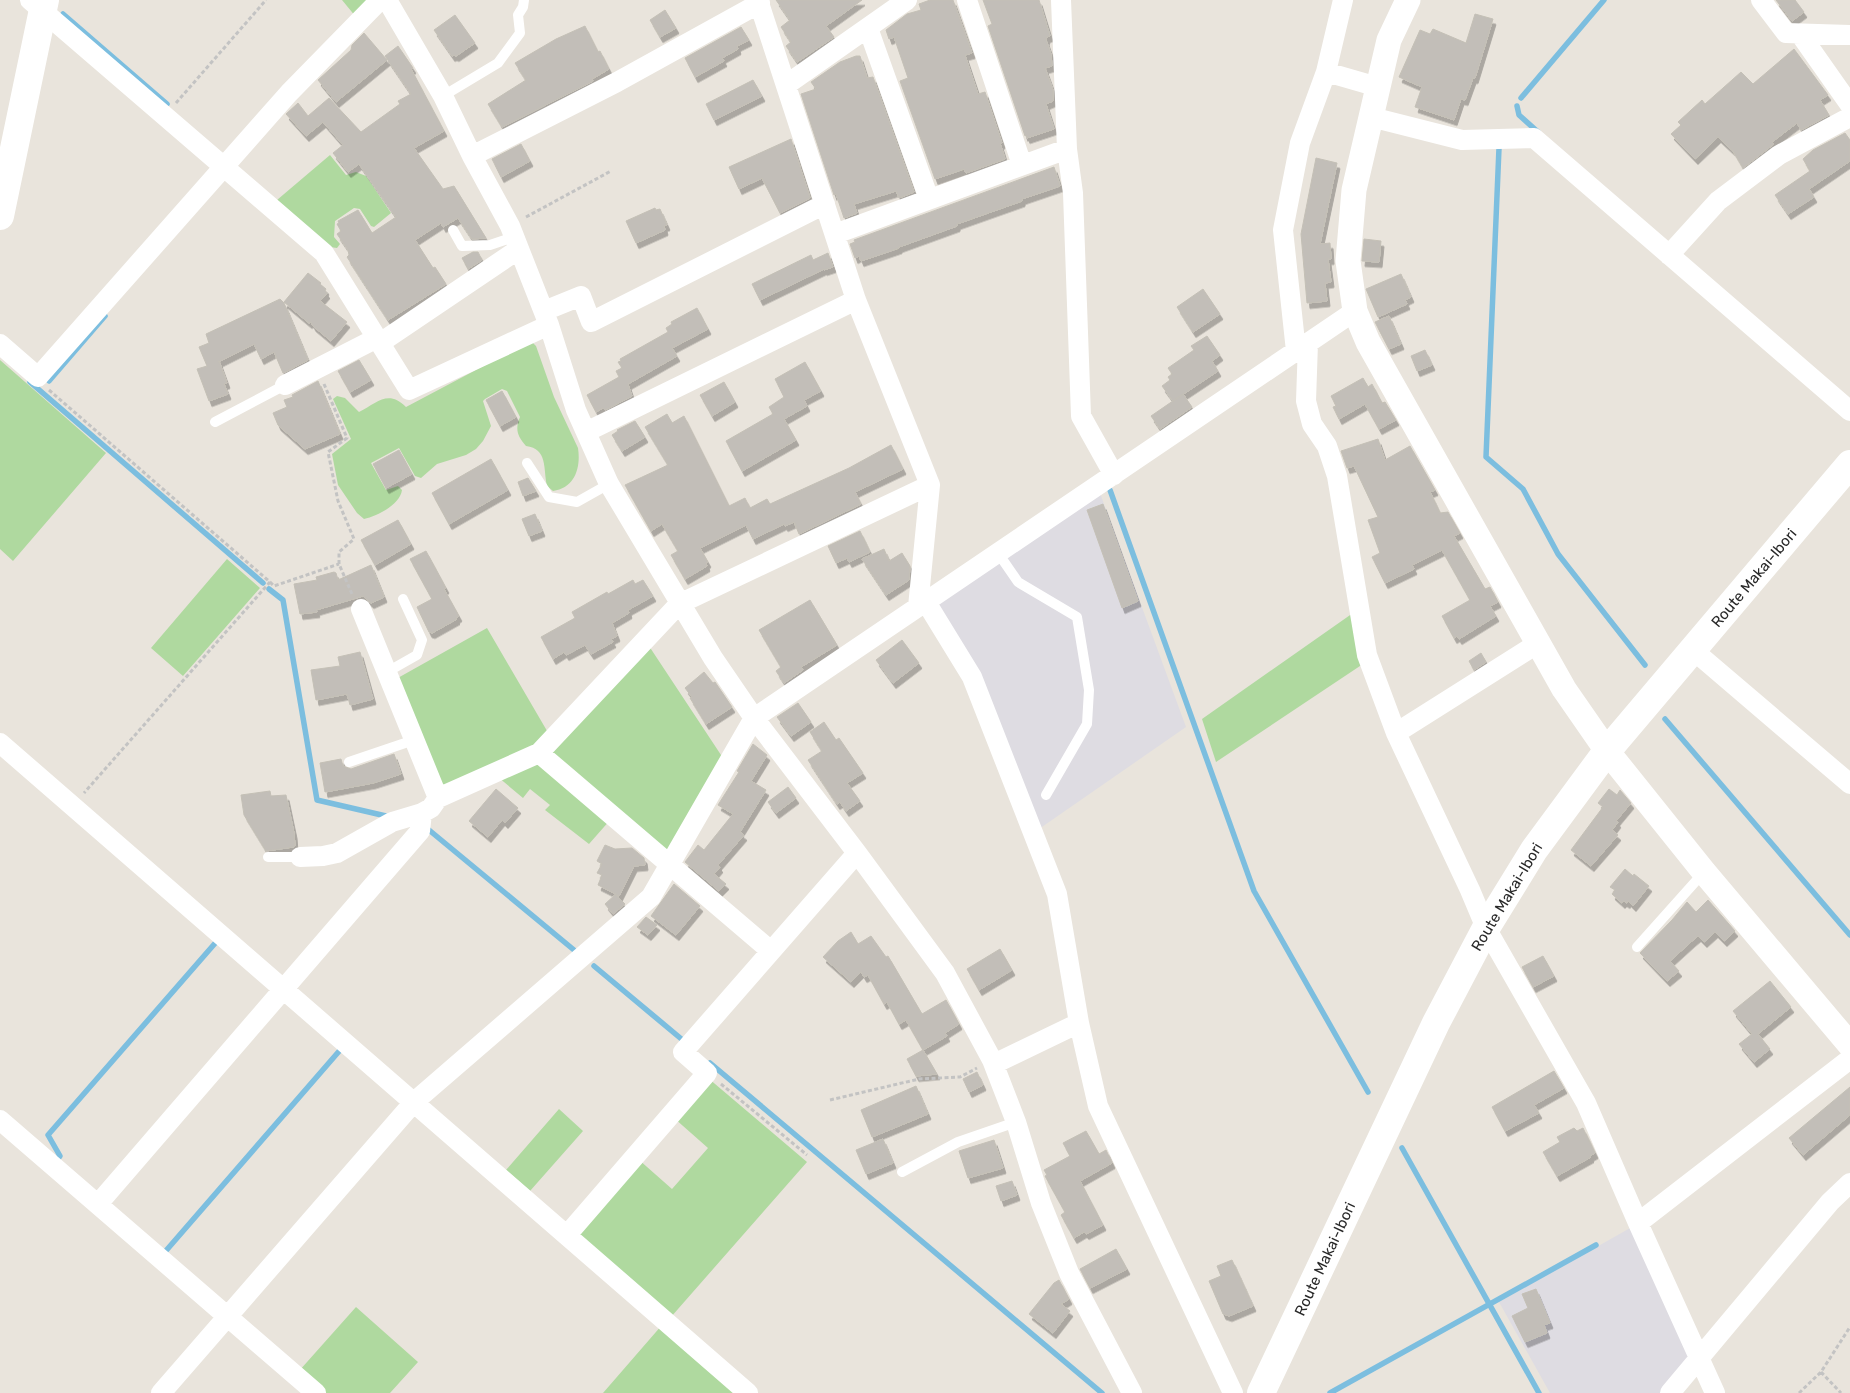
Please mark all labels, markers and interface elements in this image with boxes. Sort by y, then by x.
street label: Route Makai-Ibori [1708,525,1800,631]
street label: Route Makai-Ibori [1468,840,1546,954]
street label: Route Makai-Ibori [1291,1199,1359,1319]

